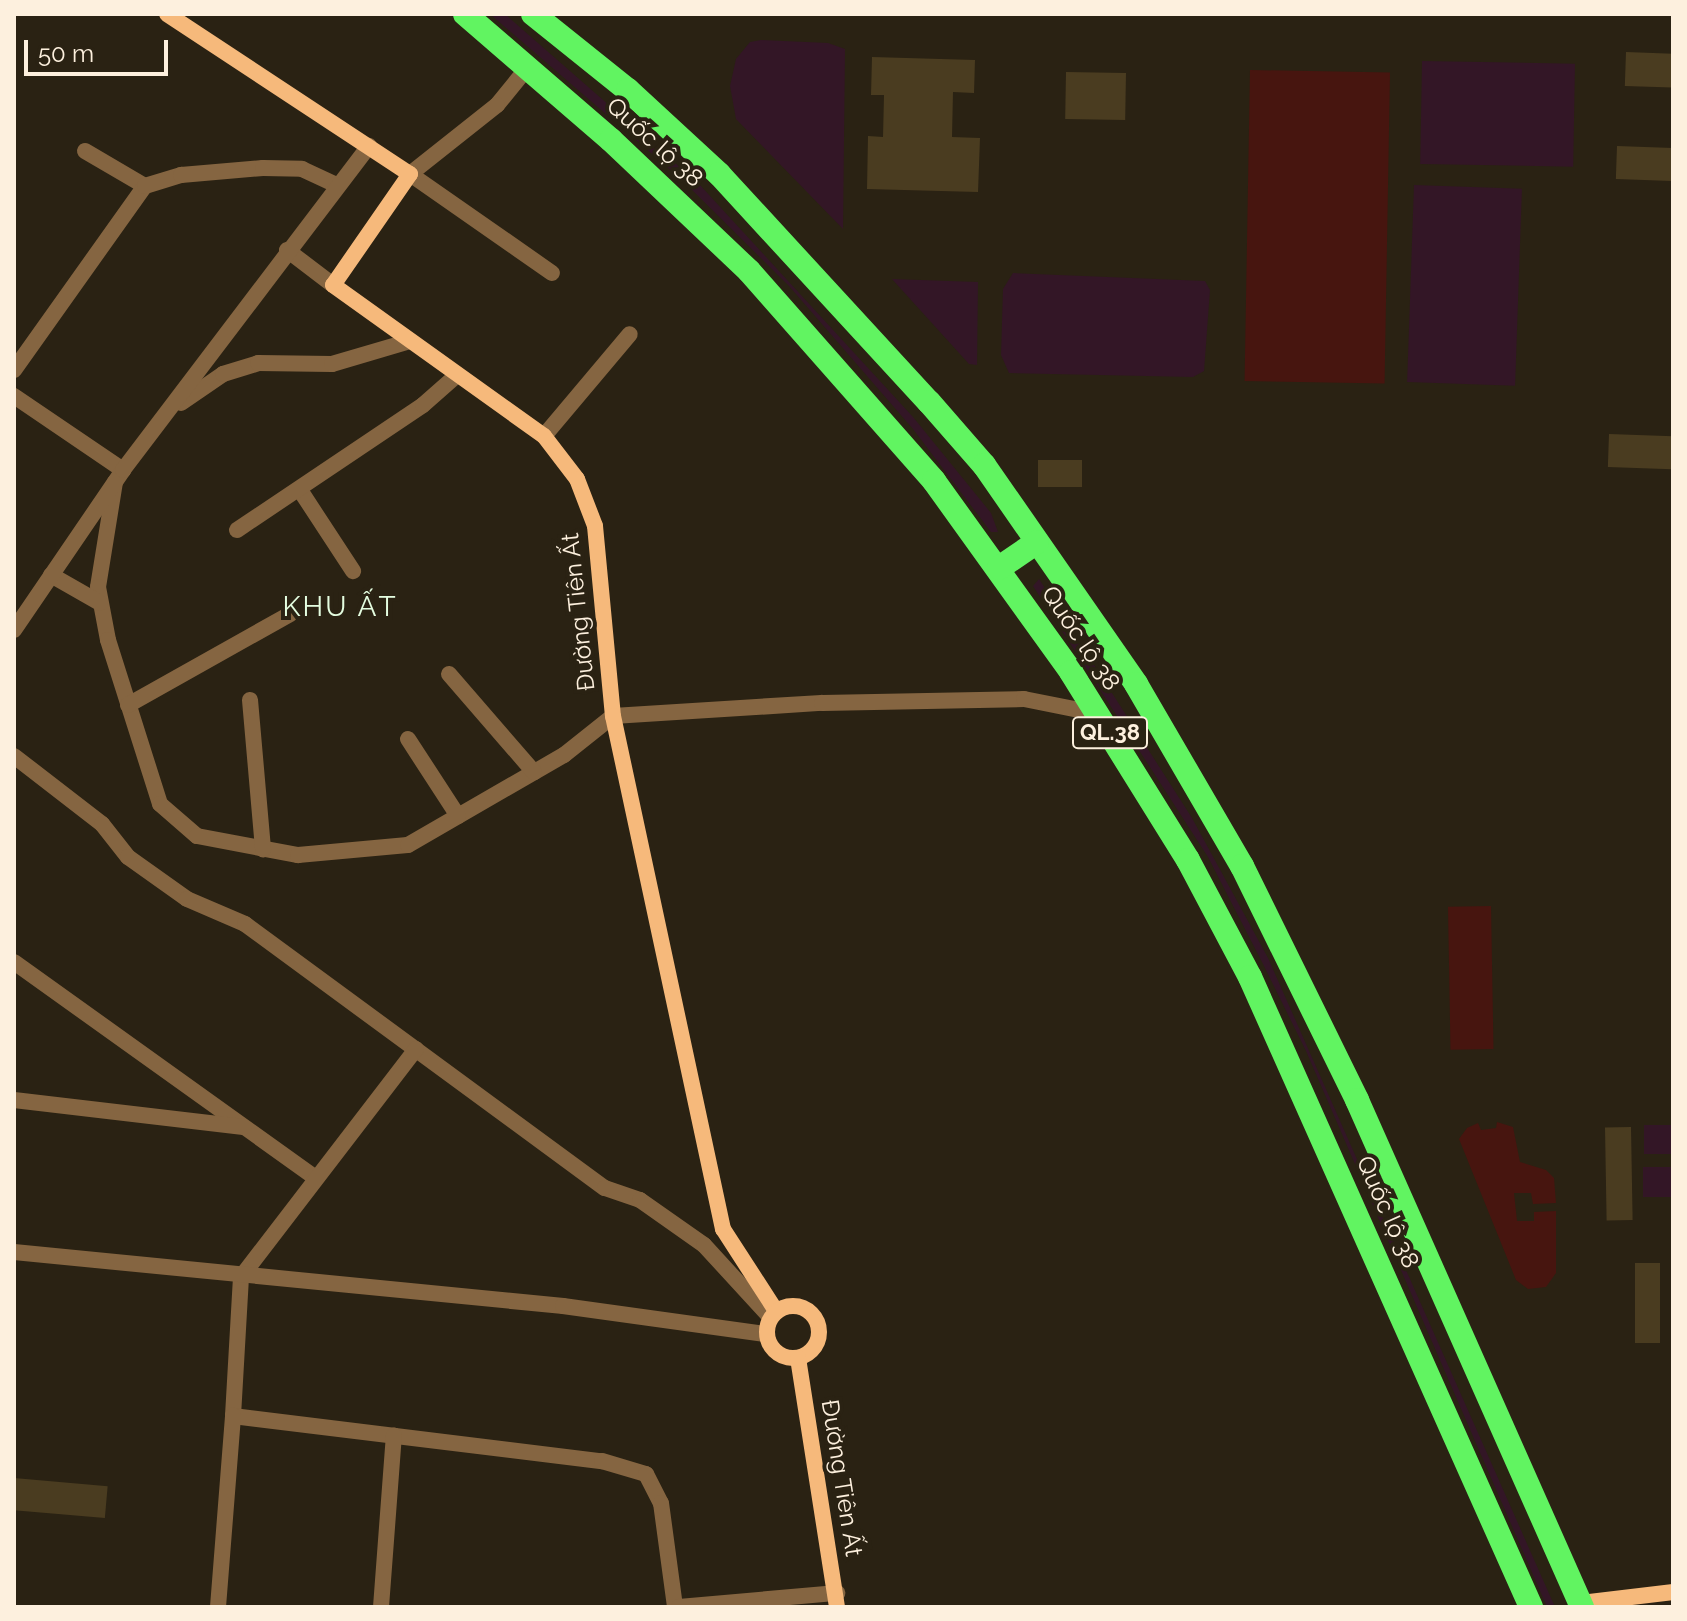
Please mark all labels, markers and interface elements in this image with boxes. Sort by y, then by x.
scale bar [28,24,172,74]
text: 50 m [38,39,94,68]
street label: Quốc lộ 38 [601,91,709,193]
street label: Đường Tiên Ất [555,531,601,693]
street label: Quốc lộ 38 [1036,580,1126,696]
district label: KHU ẤT [283,590,397,624]
road number: QL.38 [1072,715,1148,751]
street label: Quốc lộ 38 [1350,1151,1426,1273]
street label: Đường Tiên Ất [815,1397,869,1559]

